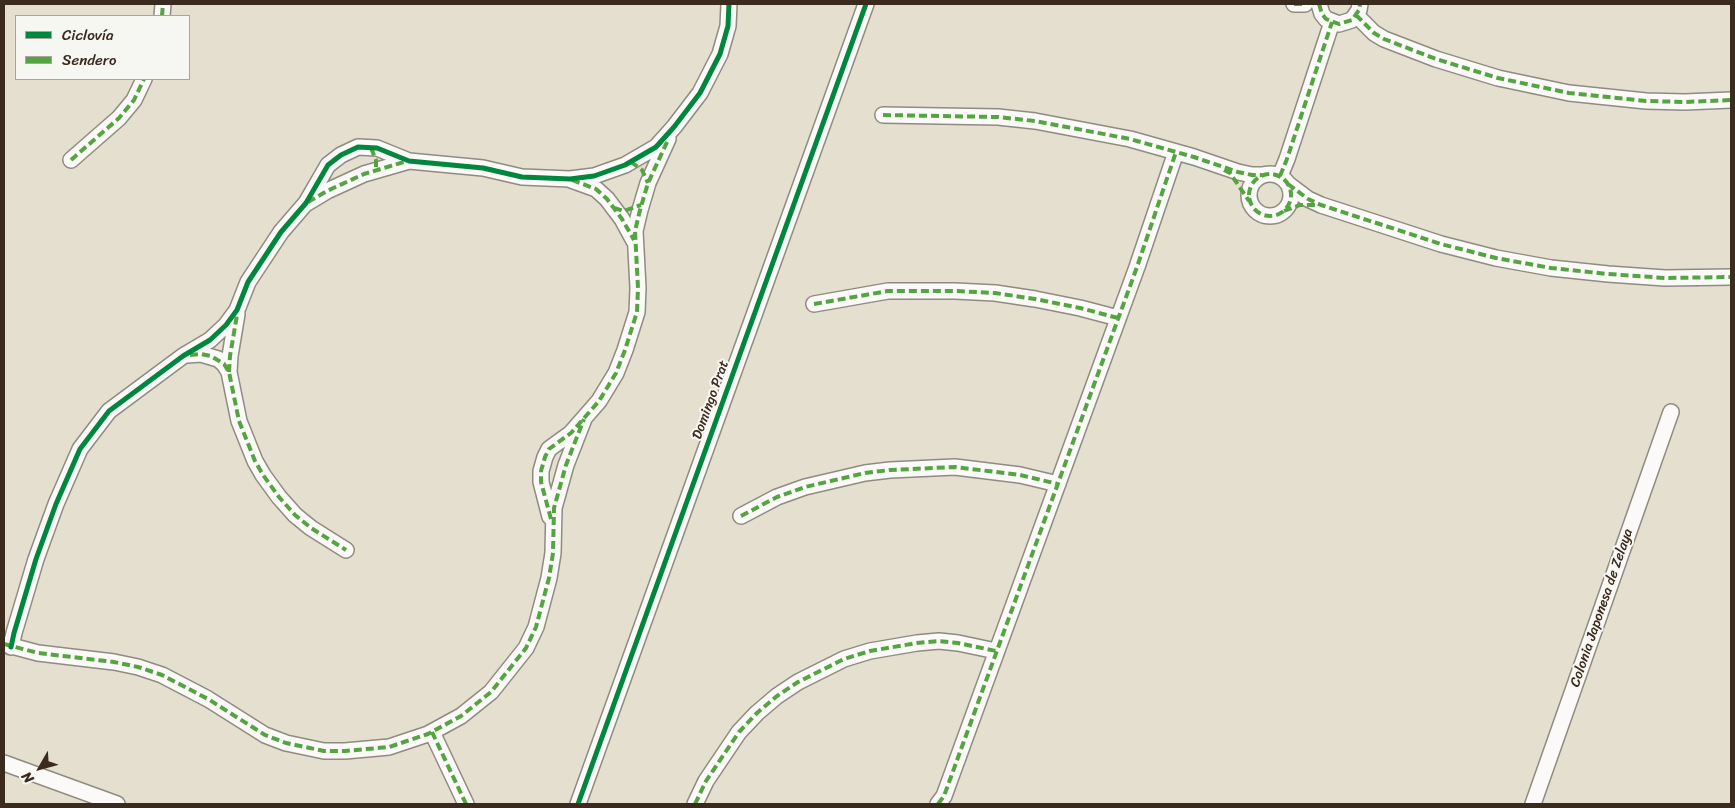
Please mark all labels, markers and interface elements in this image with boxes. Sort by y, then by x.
legend [15,15,190,80]
text: Ciclovía [62,22,114,48]
text: Sendero [62,47,116,73]
street label: Domingo Prat [689,358,733,442]
street label: Colonia Japonesa de Zelaya [1567,527,1637,689]
north arrow [15,743,65,793]
text: N [15,766,41,789]

